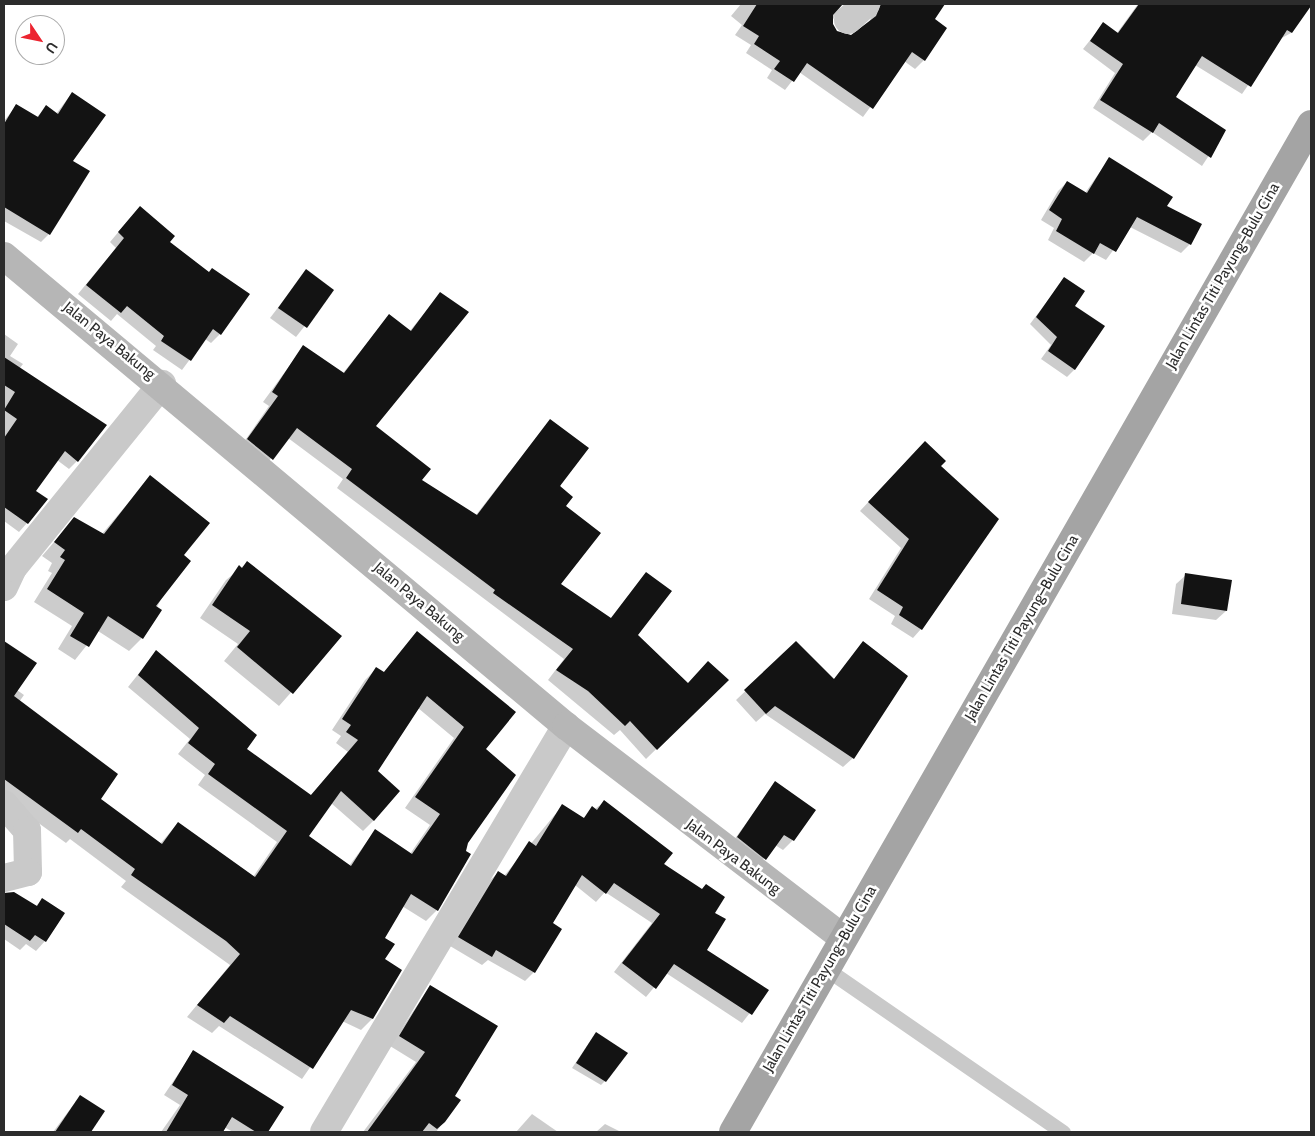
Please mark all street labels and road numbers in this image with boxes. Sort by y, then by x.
street label: Jalan Lintas Titi Payung–Bulu Cina [1162,180,1284,372]
street label: Jalan Paya Bakung [59,298,159,384]
street label: Jalan Lintas Titi Payung–Bulu Cina [961,532,1083,724]
street label: Jalan Paya Bakung [370,559,468,645]
street label: Jalan Paya Bakung [682,816,784,898]
street label: Jalan Lintas Titi Payung–Bulu Cina [759,883,881,1075]

